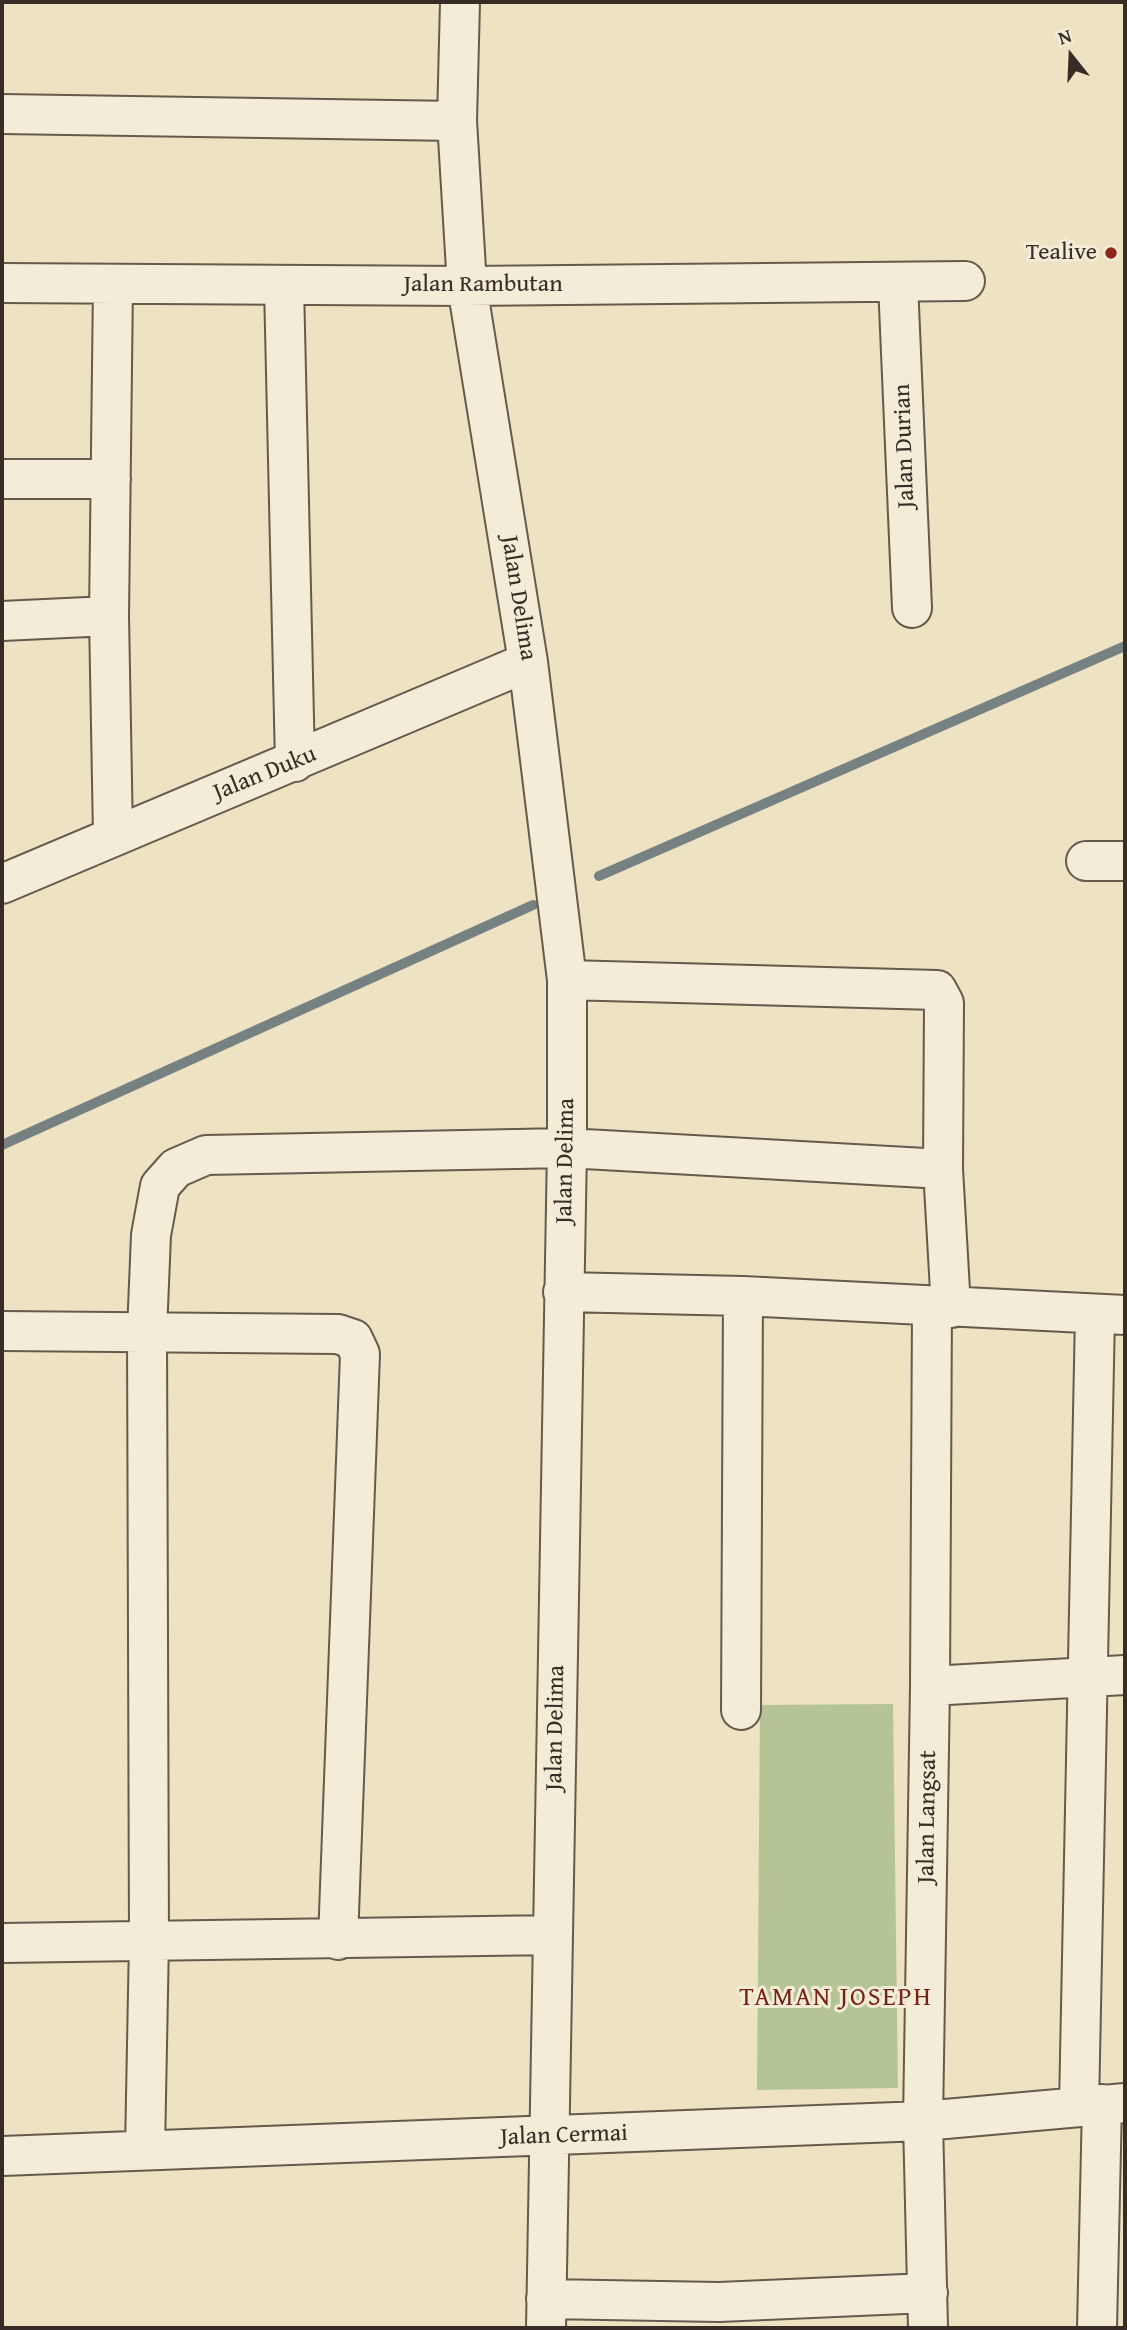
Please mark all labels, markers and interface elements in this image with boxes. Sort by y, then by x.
north arrow [1036,21,1106,91]
text: N [1054,21,1075,51]
place label: Tealive [1026,239,1097,267]
marker: Tealive [1103,245,1119,261]
street label: Jalan Rambutan [403,271,563,299]
street label: Jalan Durian [888,383,922,509]
street label: Jalan Delima [494,534,542,662]
street label: Jalan Duku [209,740,321,808]
street label: Jalan Delima [551,1098,581,1224]
street label: Jalan Delima [541,1665,571,1791]
street label: Jalan Langsat [912,1750,944,1884]
district label: TAMAN JOSEPH [741,1982,931,2014]
street label: Jalan Cermai [500,2119,628,2153]

